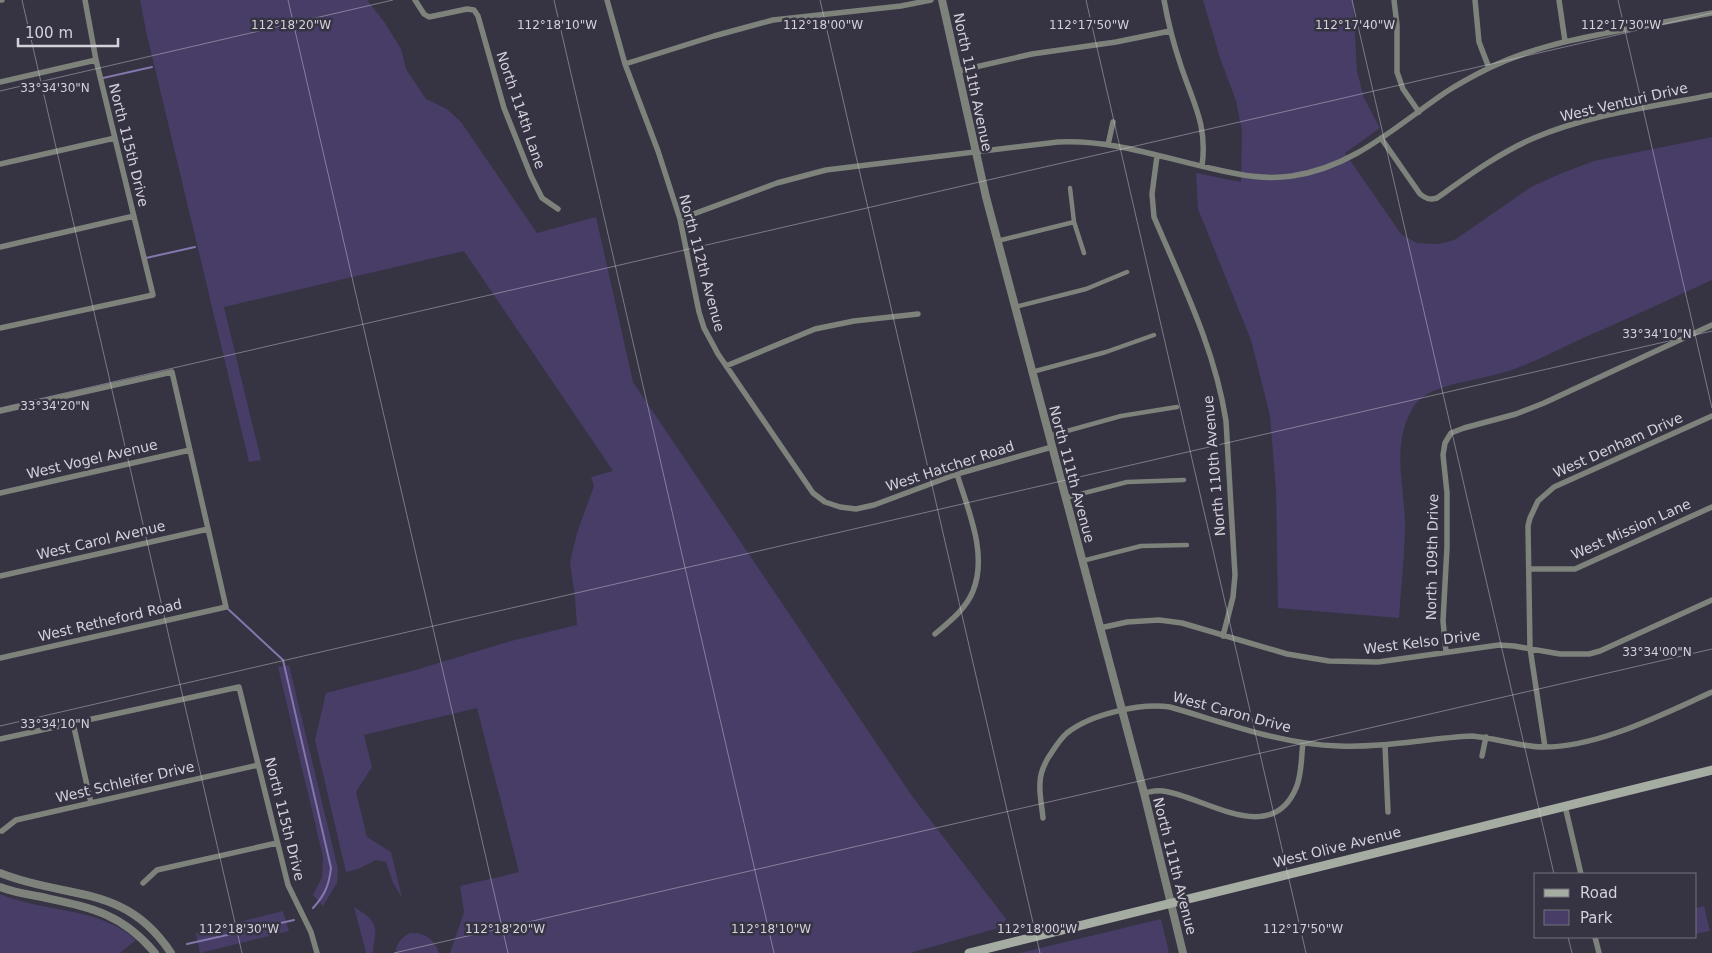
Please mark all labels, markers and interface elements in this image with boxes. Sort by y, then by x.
street label: North 111th Avenue [951,11,995,153]
scale bar [18,15,118,47]
text: 112°18'20"W [251,18,331,32]
text: 112°18'10"W [517,18,597,32]
text: 112°18'00"W [783,18,863,32]
text: 112°17'50"W [1049,18,1129,32]
text: 112°17'40"W [1315,18,1395,32]
text: 112°17'30"W [1581,18,1661,32]
text: 100 m [25,24,73,42]
street label: North 114th Lane [493,49,549,171]
street label: West Venturi Drive [1559,80,1689,124]
text: 33°34'30"N [20,81,90,95]
street label: North 115th Drive [106,82,152,208]
street label: North 112th Avenue [676,193,728,333]
text: 33°34'10"N [1622,327,1692,341]
street label: North 110th Avenue [1200,395,1228,537]
text: 33°34'20"N [20,399,90,413]
street label: North 111th Avenue [1046,404,1098,544]
street label: West Denham Drive [1551,409,1685,481]
street label: West Vogel Avenue [25,436,159,482]
street label: West Hatcher Road [884,438,1016,494]
street label: North 109th Drive [1423,494,1441,620]
street label: West Mission Lane [1569,495,1693,563]
street label: West Carol Avenue [35,517,167,563]
street label: West Retheford Road [37,596,183,644]
street label: West Kelso Drive [1363,627,1481,657]
text: 33°34'00"N [1622,645,1692,659]
street label: West Caron Drive [1171,688,1293,736]
text: 33°34'10"N [20,717,90,731]
street label: North 115th Drive [262,756,308,882]
street label: West Schleifer Drive [54,758,196,806]
street label: North 111th Avenue [1150,796,1200,936]
street label: West Olive Avenue [1271,823,1403,871]
legend [1534,873,1697,938]
text: Road [1580,884,1618,902]
text: Park [1580,909,1613,927]
text: 112°18'30"W [199,922,279,936]
text: 112°18'20"W [465,922,545,936]
text: 112°18'10"W [731,922,811,936]
text: 112°18'00"W [997,922,1077,936]
text: 112°17'50"W [1263,922,1343,936]

